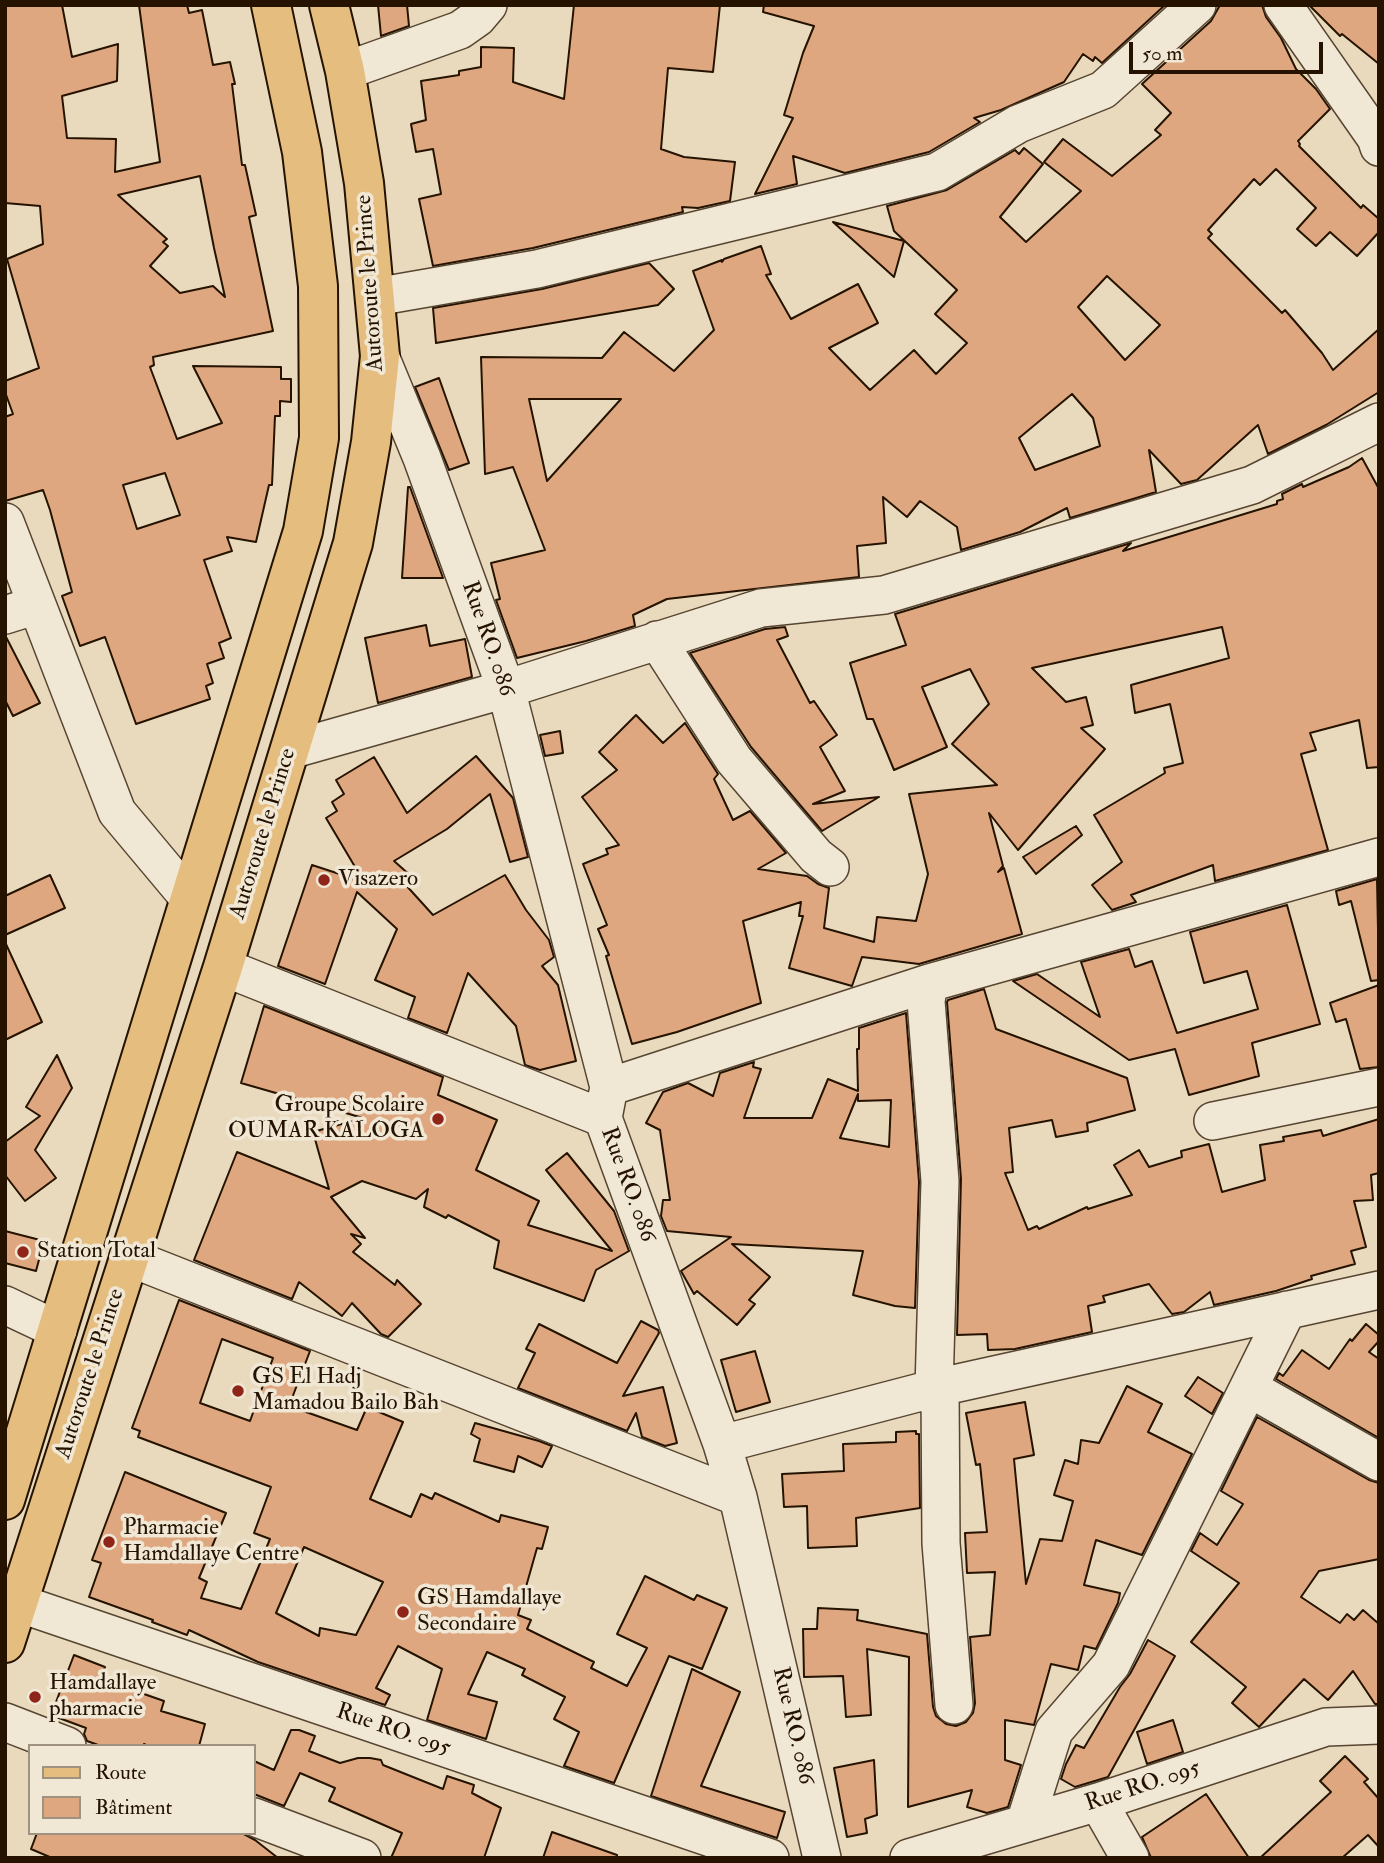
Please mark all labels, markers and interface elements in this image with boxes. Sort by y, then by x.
scale bar [1132,28,1326,72]
text: 50 m [1142,40,1183,67]
street label: Autoroute le Prince [351,194,391,372]
street label: Rue RO. 086 [454,578,520,700]
street label: Autoroute le Prince [225,745,303,923]
place label: Visazero [338,866,418,894]
marker: Visazero [316,872,332,888]
place label: Groupe Scolaire OUMAR KALOGA [228,1092,424,1146]
marker: Groupe Scolaire OUMAR KALOGA [430,1111,446,1127]
street label: Rue RO. 086 [594,1124,660,1246]
place label: Station Total [37,1238,156,1266]
marker: Station Total [15,1244,31,1260]
street label: Autoroute le Prince [51,1286,131,1462]
place label: GS El Hadj Mamadou Bailo Bah [252,1364,439,1418]
marker: GS El Hadj Mamadou Bailo Bah [230,1383,246,1399]
place label: Pharmacie Hamdallaye Centre [123,1515,299,1569]
marker: Pharmacie Hamdallaye Centre [101,1534,117,1550]
place label: GS Hamdallaye Secondaire [417,1585,561,1639]
marker: GS Hamdallaye Secondaire [395,1604,411,1620]
street label: Rue RO. 086 [765,1664,819,1788]
place label: Hamdallaye pharmacie [49,1670,156,1724]
marker: Hamdallaye pharmacie [27,1689,43,1705]
street label: Rue RO. 095 [332,1698,454,1764]
legend [28,1744,256,1835]
street label: Rue RO. 095 [1082,1755,1204,1819]
text: Route [95,1759,146,1786]
text: Bâtiment [95,1794,172,1821]

